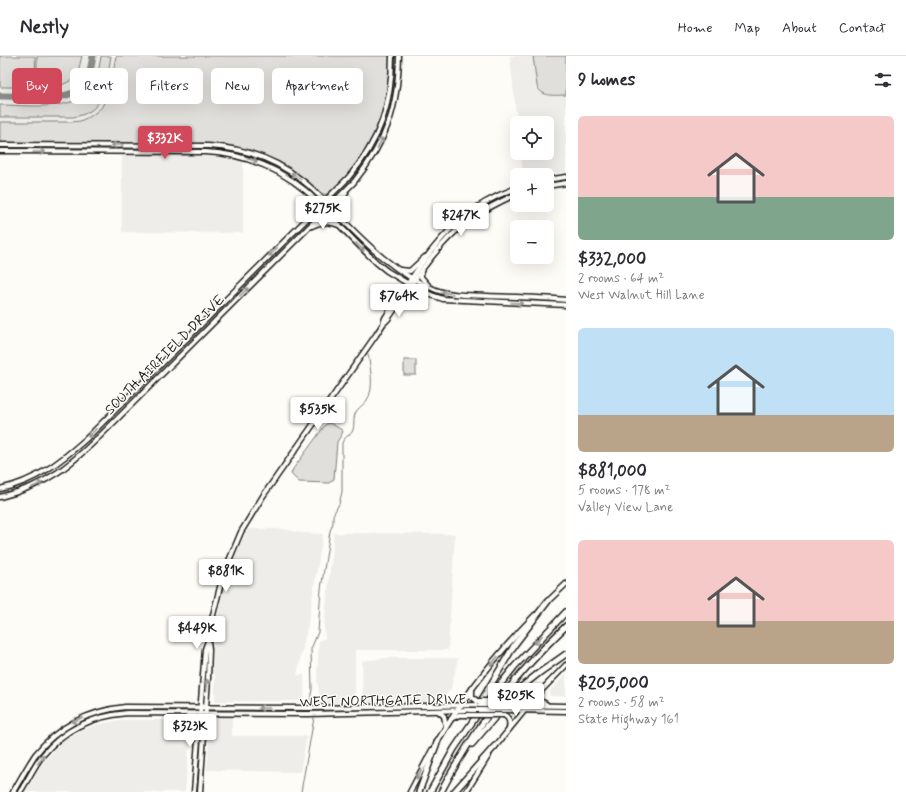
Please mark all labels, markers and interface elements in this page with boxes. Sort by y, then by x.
text: Nestly [20,15,69,40]
text: Home [678,19,712,37]
text: Map [734,19,760,37]
text: About [782,19,817,37]
text: Contact [839,19,886,37]
chip: Buy [12,68,62,104]
chip: Rent [70,68,128,104]
chip: Filters [136,68,203,104]
chip: New [211,68,264,104]
chip: Apartment [272,68,363,104]
text: 9 homes [578,69,635,91]
icon: filters [872,69,894,91]
map controls [510,116,554,264]
button: locate [510,116,554,160]
pin: $332K [137,126,193,160]
text: $332K [147,130,183,147]
one-way arrow [377,137,384,149]
one-way arrow [111,142,124,149]
icon: home [700,142,772,214]
one-way arrow [32,148,45,156]
one-way arrow [245,157,258,164]
button: + [510,168,554,212]
one-way arrow [291,172,302,180]
pin: $275K [295,196,351,230]
text: $275K [305,200,341,217]
pin: $247K [433,203,489,237]
text: $247K [442,207,480,224]
button: − [510,220,554,264]
one-way arrow [355,242,365,252]
one-way arrow [268,248,278,257]
text: $332,000 [578,248,646,270]
text: 2 rooms · 64 m² [578,270,664,287]
pin: $764K [371,284,427,318]
one-way arrow [239,287,249,297]
text: West Walnut Hill Lane [578,287,705,304]
text: $764K [379,288,419,305]
one-way arrow [441,289,454,297]
street label: SOUTH AIRFIELD DRIVE [101,291,229,419]
one-way arrow [510,299,523,307]
icon: home [700,354,772,426]
pin: $535K [290,397,346,431]
text: $535K [299,401,337,418]
one-way arrow [87,428,97,438]
text: $881,000 [578,460,647,482]
one-way arrow [30,481,42,488]
text: 5 rooms · 178 m² [578,482,670,499]
text: Valley View Lane [578,499,673,516]
pin: $881K [198,559,254,593]
text: $881K [208,563,244,580]
icon: home [700,566,772,638]
pin: $449K [169,616,225,650]
text: $449K [177,620,217,637]
one-way arrow [534,635,543,645]
one-way arrow [490,655,498,666]
text: $205,000 [578,672,649,694]
one-way arrow [204,679,211,692]
pin: $205K [488,683,544,717]
text: $205K [497,687,535,704]
street label: WEST NORTHGATE DRIVE [299,691,467,711]
text: 2 rooms · 58 m² [578,694,665,711]
one-way arrow [258,704,271,712]
text: State Highway 161 [578,711,679,728]
pin: $323K [162,714,218,748]
one-way arrow [71,717,83,724]
text: $323K [173,718,207,735]
one-way arrow [37,754,45,765]
one-way arrow [415,768,422,780]

